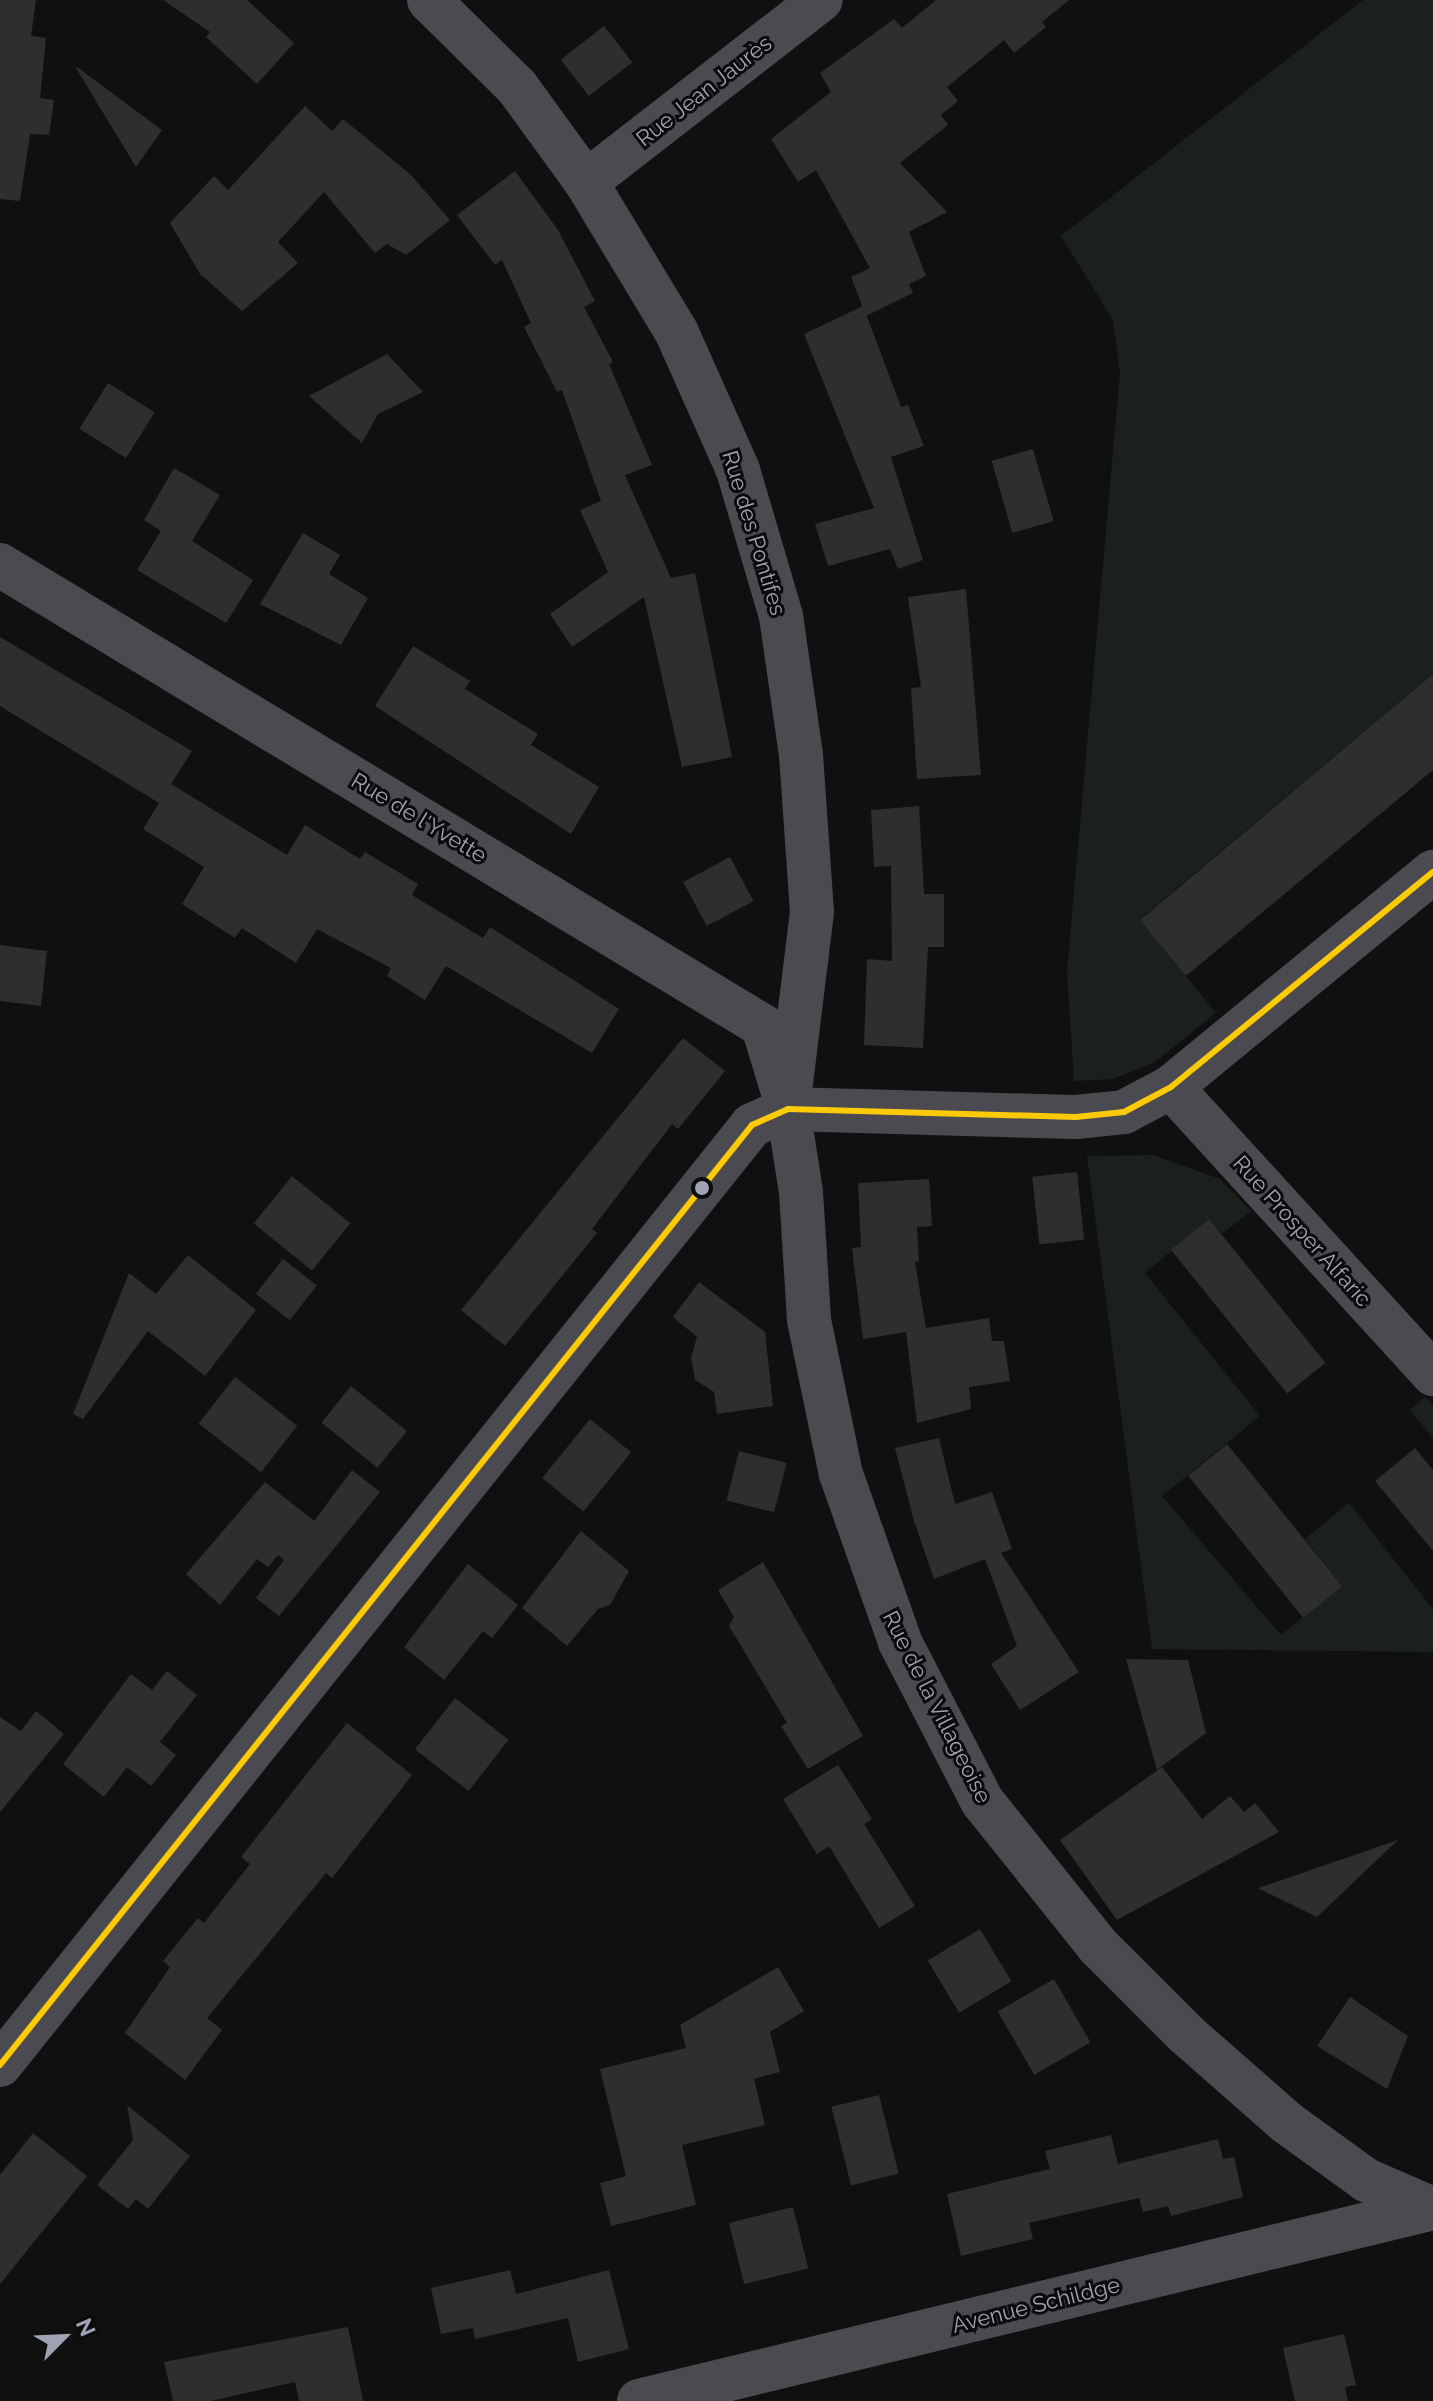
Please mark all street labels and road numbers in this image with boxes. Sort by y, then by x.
street label: Rue Jean Jaurès [631,30,777,152]
street label: Rue des Pontifes [716,448,792,618]
street label: Rue de l'Yvette [347,767,491,869]
street label: Rue Prosper Alfaric [1227,1150,1377,1312]
street label: Rue de la Villageoise [877,1606,997,1808]
street label: Avenue Schildge [949,2271,1123,2339]

